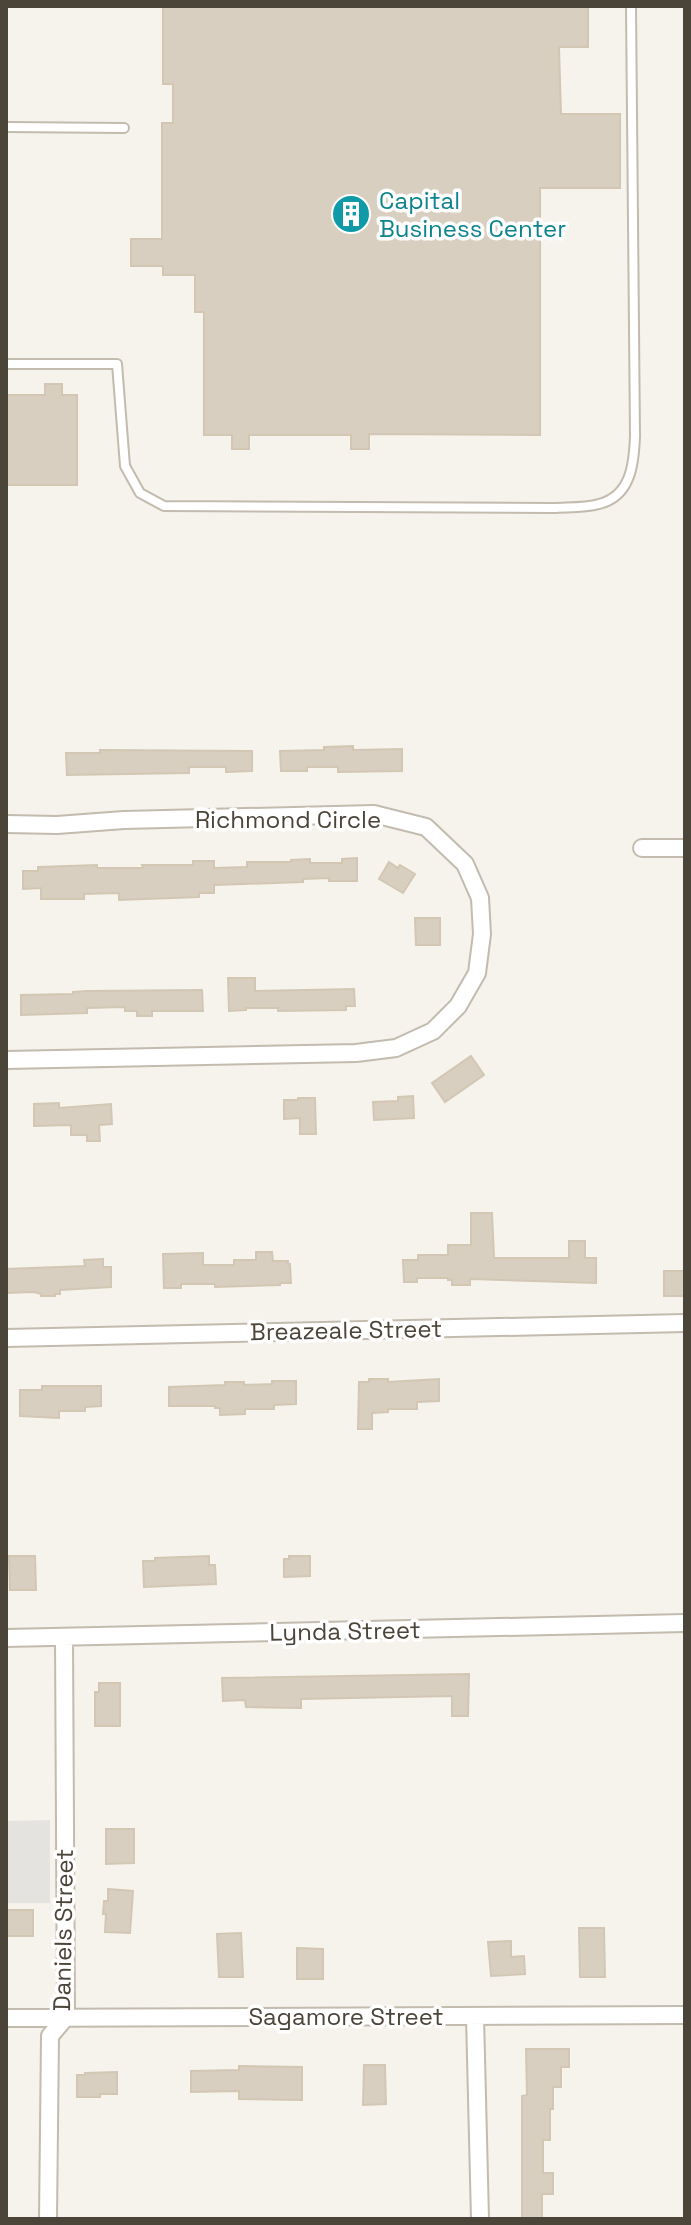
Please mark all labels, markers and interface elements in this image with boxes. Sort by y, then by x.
place label: Capital Business Center [379,185,566,244]
building icon: Capital Business Center [330,193,372,235]
street label: Richmond Circle [195,804,381,835]
street label: Breazeale Street [250,1313,442,1347]
street label: Lynda Street [269,1614,421,1648]
street label: Daniels Street [46,1848,80,2012]
street label: Sagamore Street [248,2001,444,2032]

